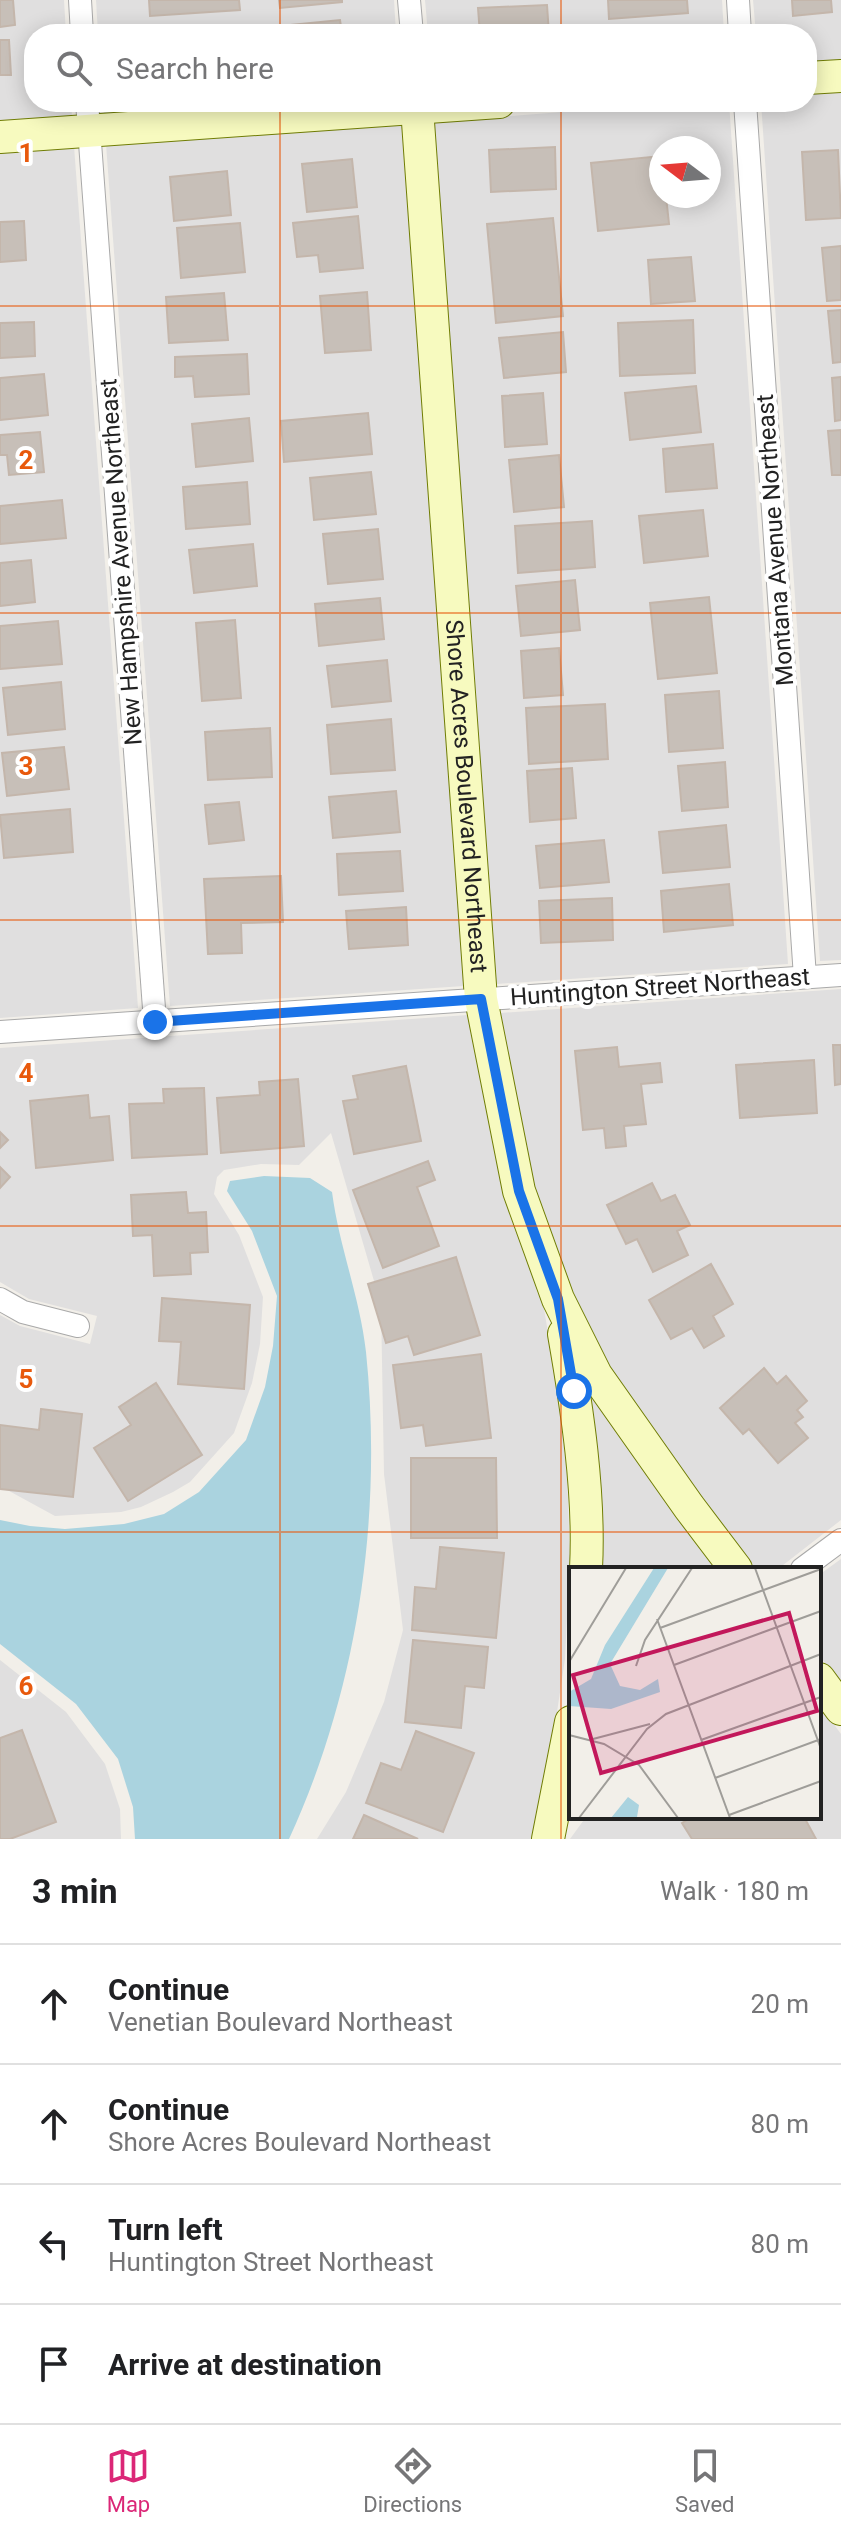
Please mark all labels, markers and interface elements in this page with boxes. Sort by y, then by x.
search box [24,24,817,112]
icon: search [52,46,96,90]
text: Search here [116,51,274,86]
north arrow [649,136,721,208]
text: 1 [19,138,33,168]
street label: New Hampshire Avenue Northeast [94,378,148,746]
street label: Montana Avenue Northeast [751,393,799,687]
text: 2 [19,445,33,475]
street label: Shore Acres Boulevard Northeast [440,619,493,974]
text: 3 [19,751,33,781]
street label: Huntington Street Northeast [509,963,811,1011]
route end [137,1004,173,1040]
text: 4 [19,1058,34,1088]
text: 5 [19,1364,33,1394]
route start [556,1373,592,1409]
inset map [569,1567,821,1819]
text: 6 [19,1671,34,1701]
text: 3 min [32,1871,117,1911]
text: Walk · 180 m [660,1876,809,1906]
text: Continue [108,1972,229,2007]
icon: ahead [32,1982,76,2026]
text: 20 m [751,1989,809,2019]
text: Venetian Boulevard Northeast [108,2007,453,2037]
text: Continue [108,2092,229,2127]
icon: ahead [32,2102,76,2146]
text: 80 m [751,2109,809,2139]
text: Shore Acres Boulevard Northeast [108,2127,491,2157]
text: Turn left [108,2212,223,2247]
icon: left [32,2222,76,2266]
text: 80 m [751,2229,809,2259]
text: Huntington Street Northeast [108,2247,433,2277]
icon: arrive [32,2342,76,2386]
text: Arrive at destination [108,2347,382,2382]
tab: Map [106,2444,150,2517]
tab: Directions [363,2444,462,2517]
tab: Saved [675,2444,735,2517]

